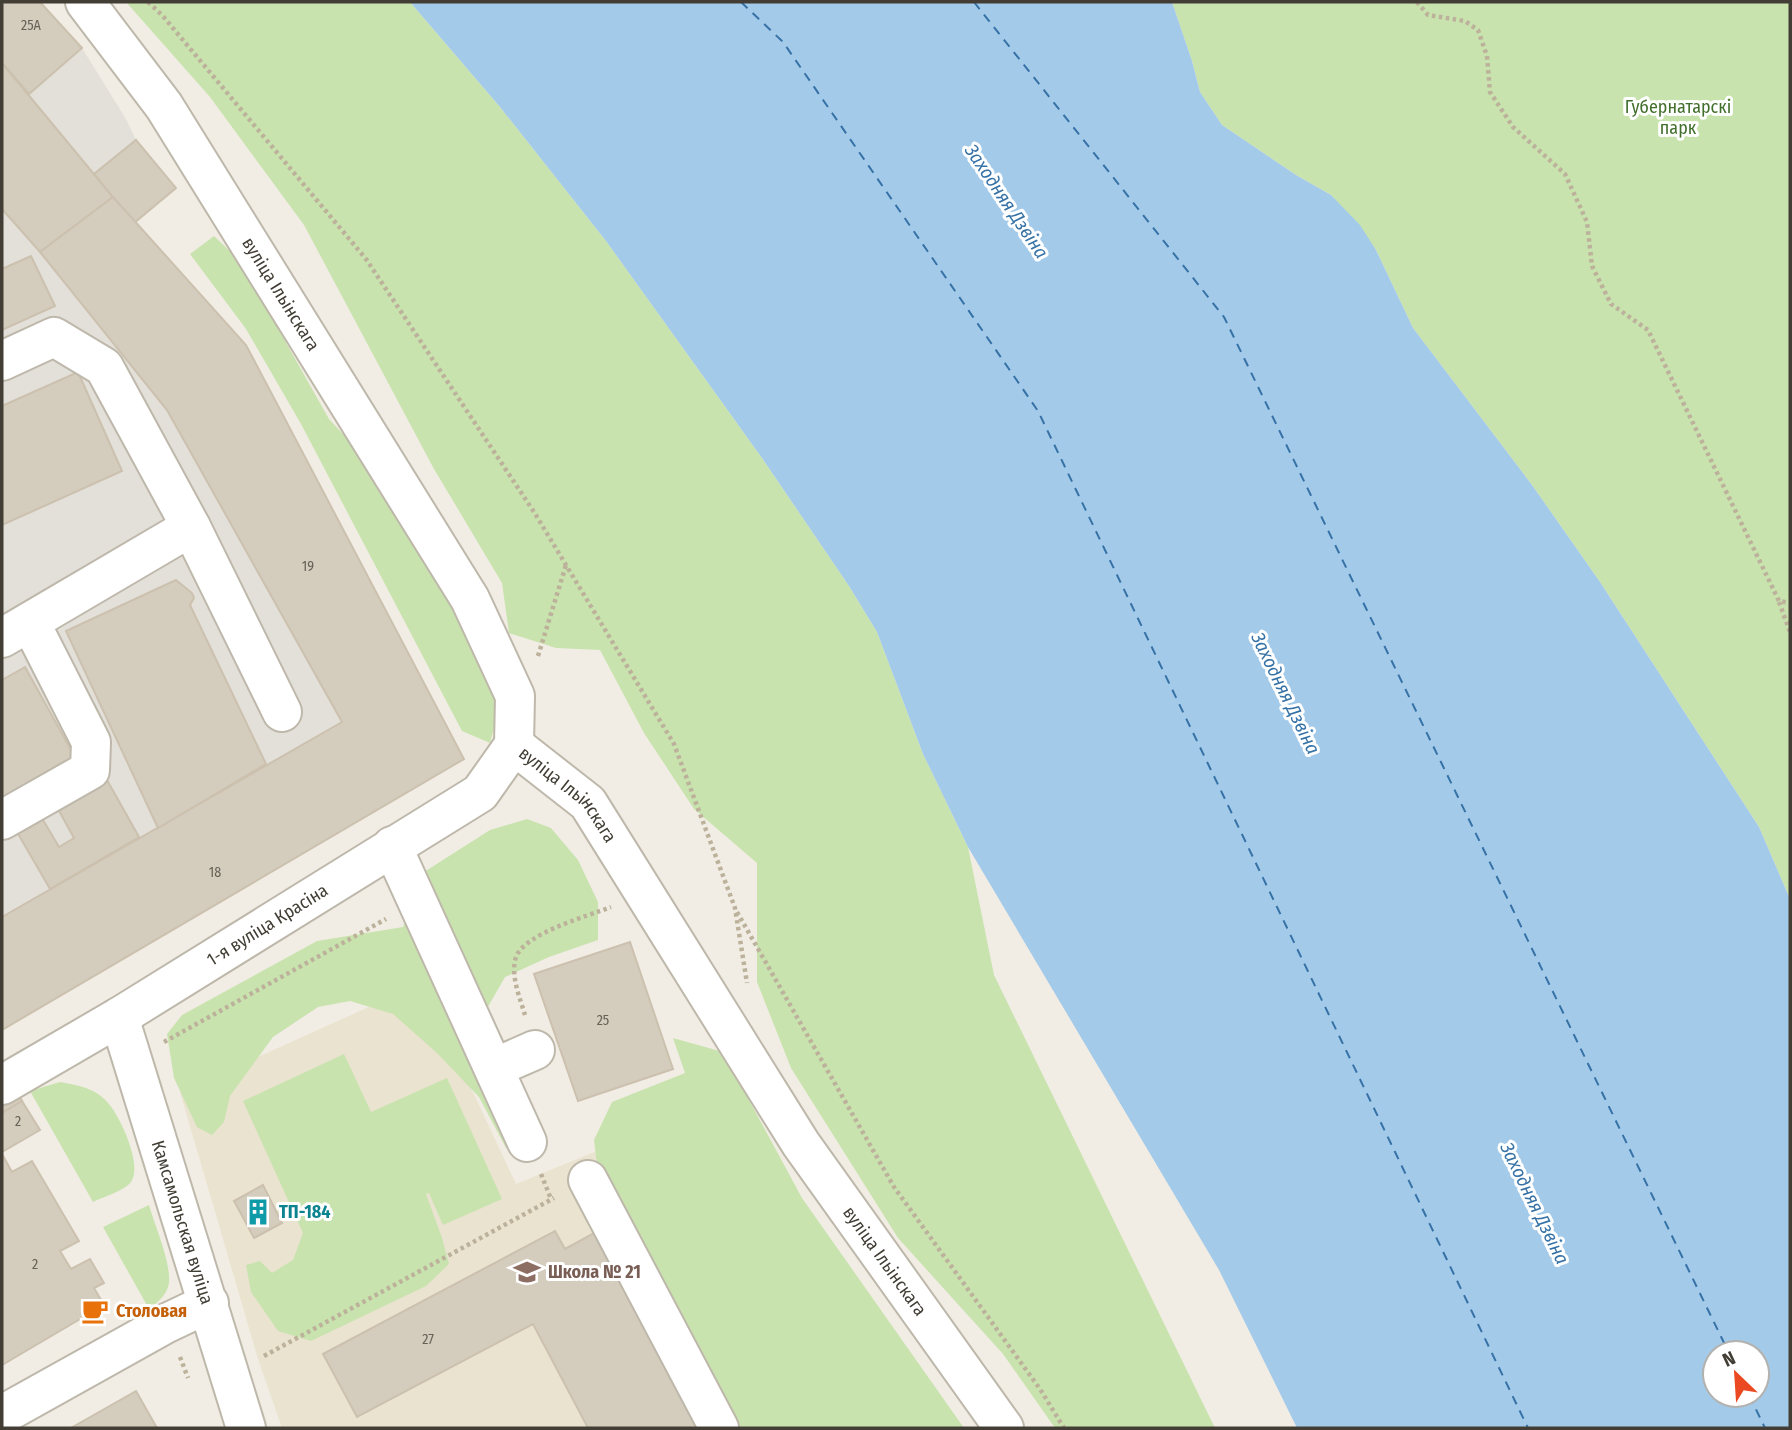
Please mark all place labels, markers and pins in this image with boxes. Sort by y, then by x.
building icon: ТП-184 [243,1197,273,1227]
place label: ТП-184 [279,1201,331,1223]
school or university icon: Школа № 21 [512,1257,542,1287]
place label: Школа № 21 [548,1261,641,1283]
cafe icon: Столовая [80,1296,110,1326]
place label: Столовая [116,1300,187,1322]

